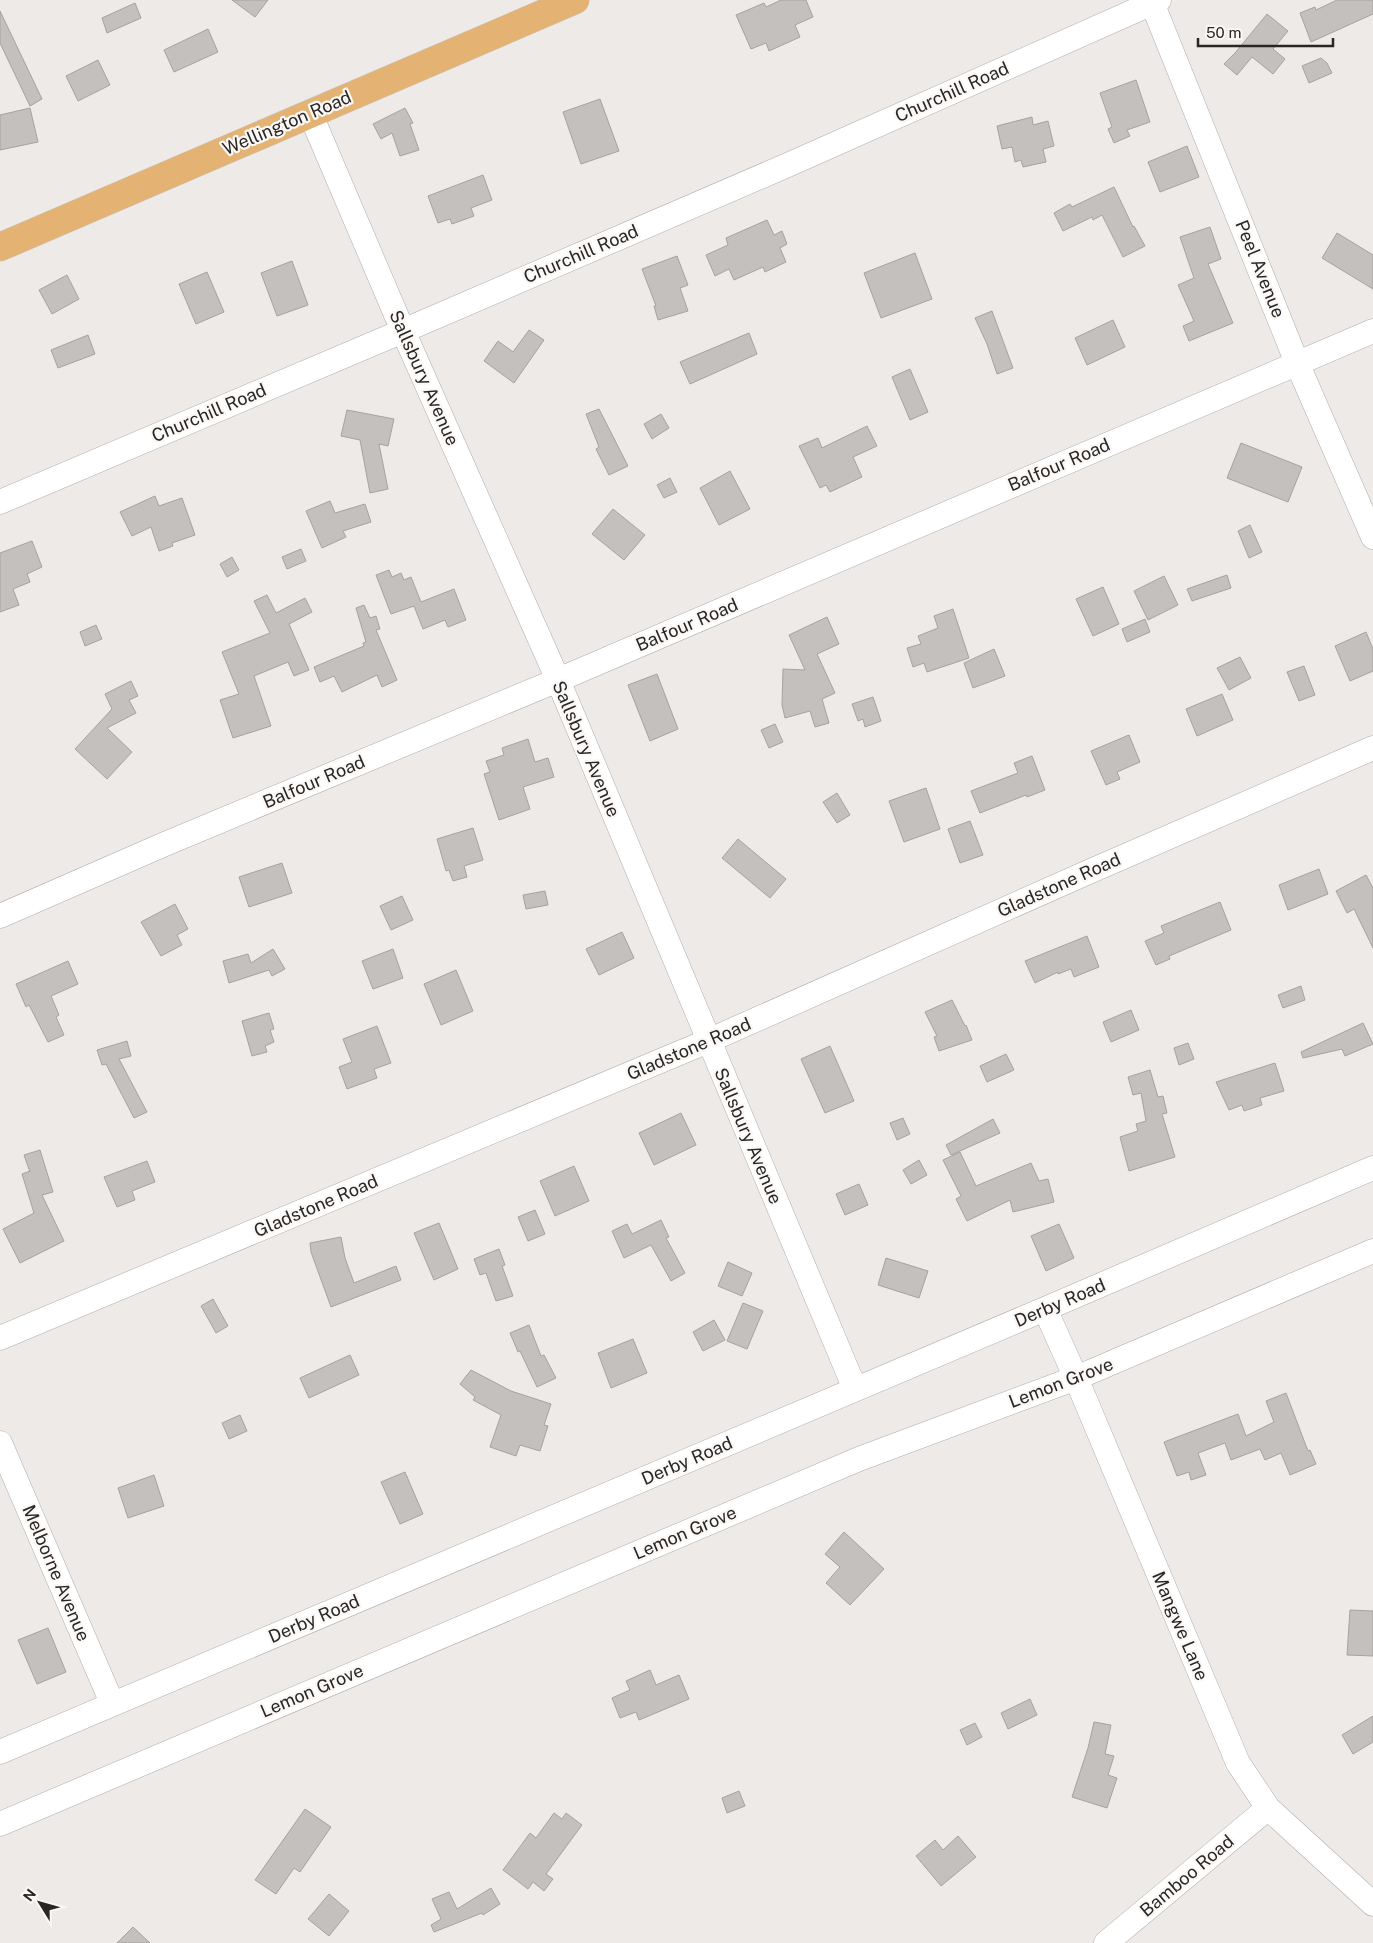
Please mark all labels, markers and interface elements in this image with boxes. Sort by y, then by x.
scale bar [1198,15,1333,47]
text: 50 m [1206,24,1241,41]
street label: Churchill Road [892,57,1012,126]
street label: Wellington Road [219,86,354,159]
street label: Peel Avenue [1231,217,1290,321]
street label: Churchill Road [520,220,641,287]
street label: Sallsbury Avenue [385,307,464,449]
street label: Churchill Road [148,379,269,446]
street label: Balfour Road [1005,434,1113,495]
street label: Balfour Road [633,594,741,655]
street label: Sallsbury Avenue [548,678,625,820]
street label: Balfour Road [260,751,368,812]
street label: Gladstone Road [994,848,1124,921]
street label: Gladstone Road [624,1013,754,1084]
street label: Sallsbury Avenue [710,1065,787,1207]
street label: Gladstone Road [251,1170,381,1241]
street label: Derby Road [1011,1274,1109,1331]
street label: Lemon Grove [1006,1353,1116,1412]
street label: Derby Road [638,1432,736,1489]
street label: Lemon Grove [630,1501,740,1564]
street label: Melborne Avenue [18,1502,95,1644]
street label: Mangwe Lane [1148,1568,1213,1683]
street label: Derby Road [265,1590,363,1647]
street label: Lemon Grove [257,1659,367,1722]
street label: Bamboo Road [1136,1830,1238,1921]
north arrow [15,1878,65,1928]
text: N [20,1886,39,1904]

